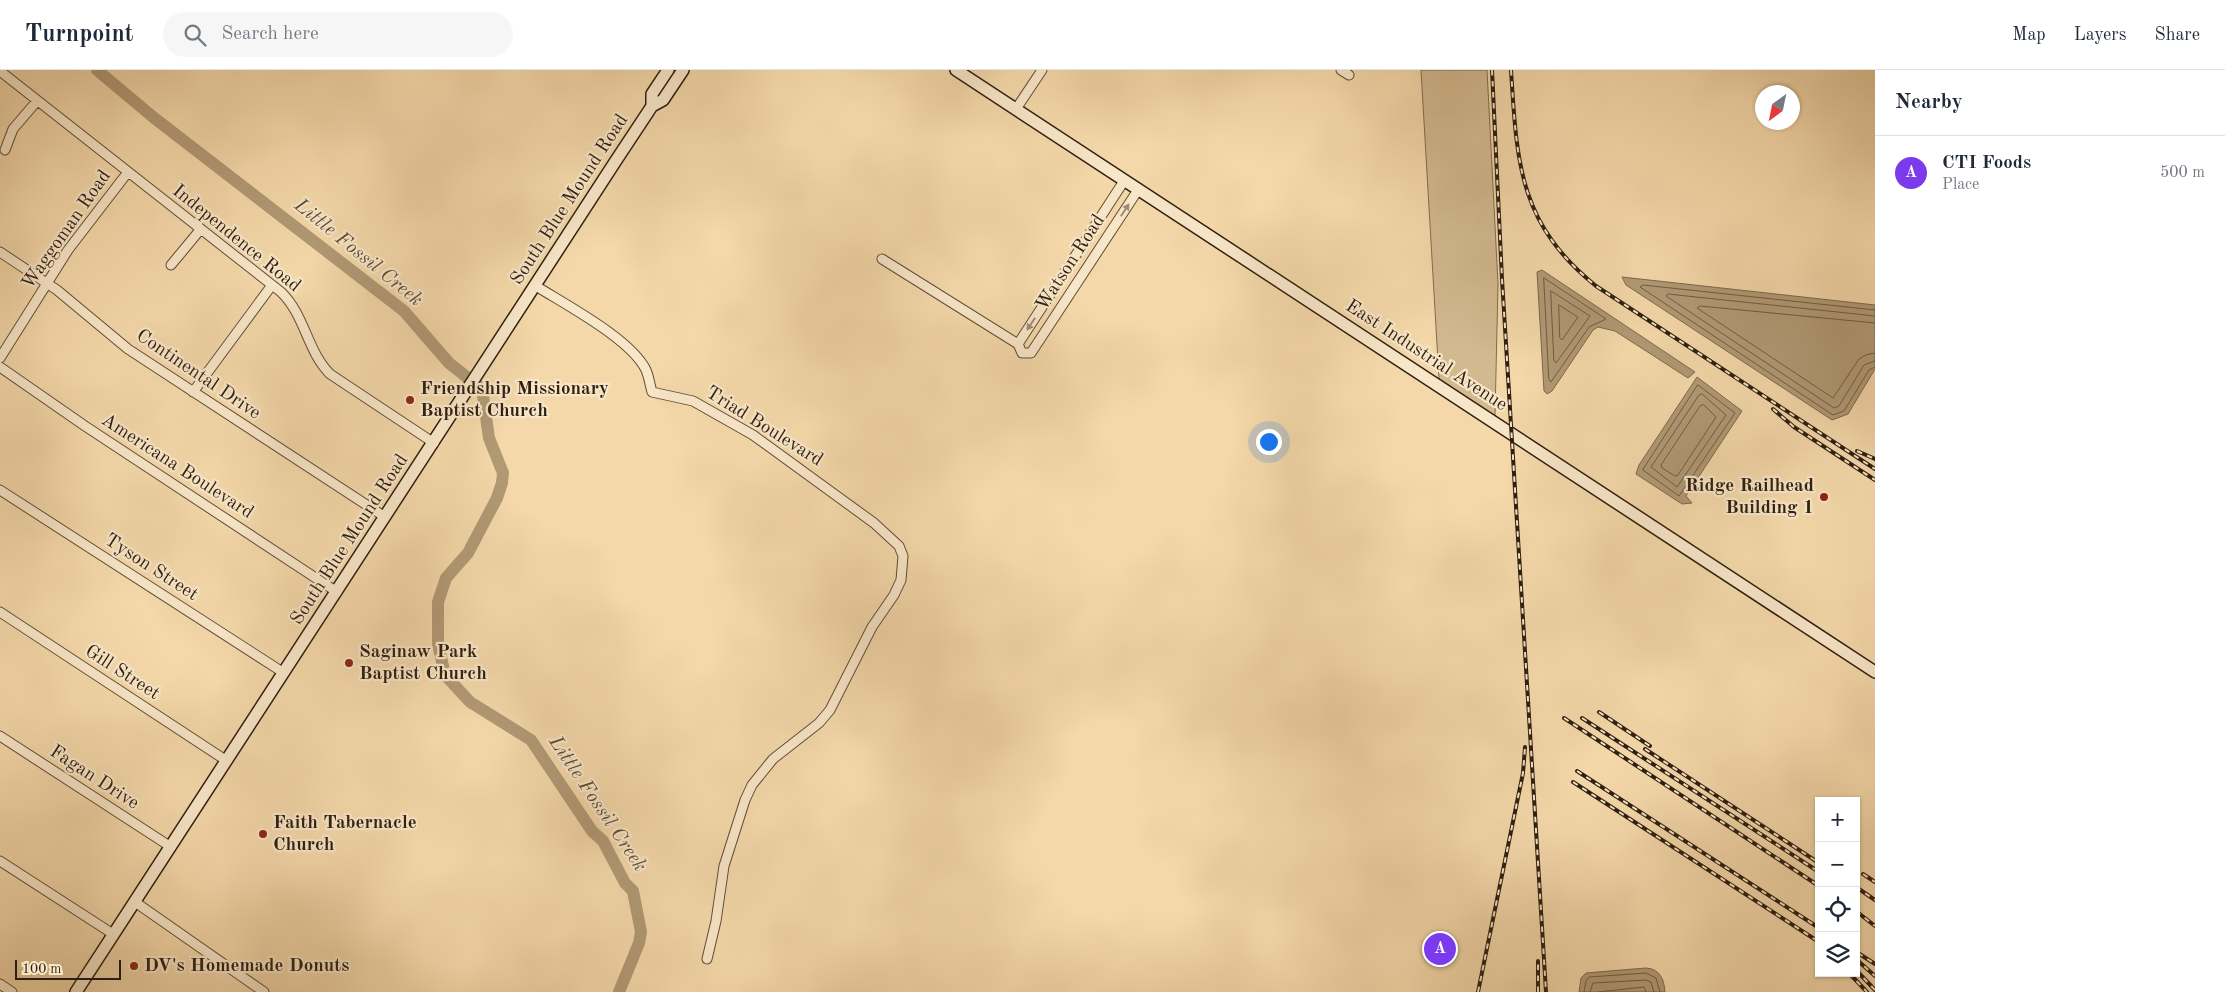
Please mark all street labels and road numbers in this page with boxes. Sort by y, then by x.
street label: South Blue Mound Road [508,111,632,289]
street label: Waggoman Road [19,167,115,293]
street label: Independence Road [168,182,304,296]
street label: Watson Road [1033,211,1109,314]
street label: East Industrial Avenue [1342,297,1510,415]
street label: Continental Drive [132,326,264,424]
street label: Triad Boulevard [702,383,826,471]
street label: Americana Boulevard [98,411,256,523]
street label: South Blue Mound Road [288,451,412,629]
street label: Tyson Street [101,531,201,605]
street label: Gill Street [81,642,163,704]
street label: Fagan Drive [46,742,142,814]

